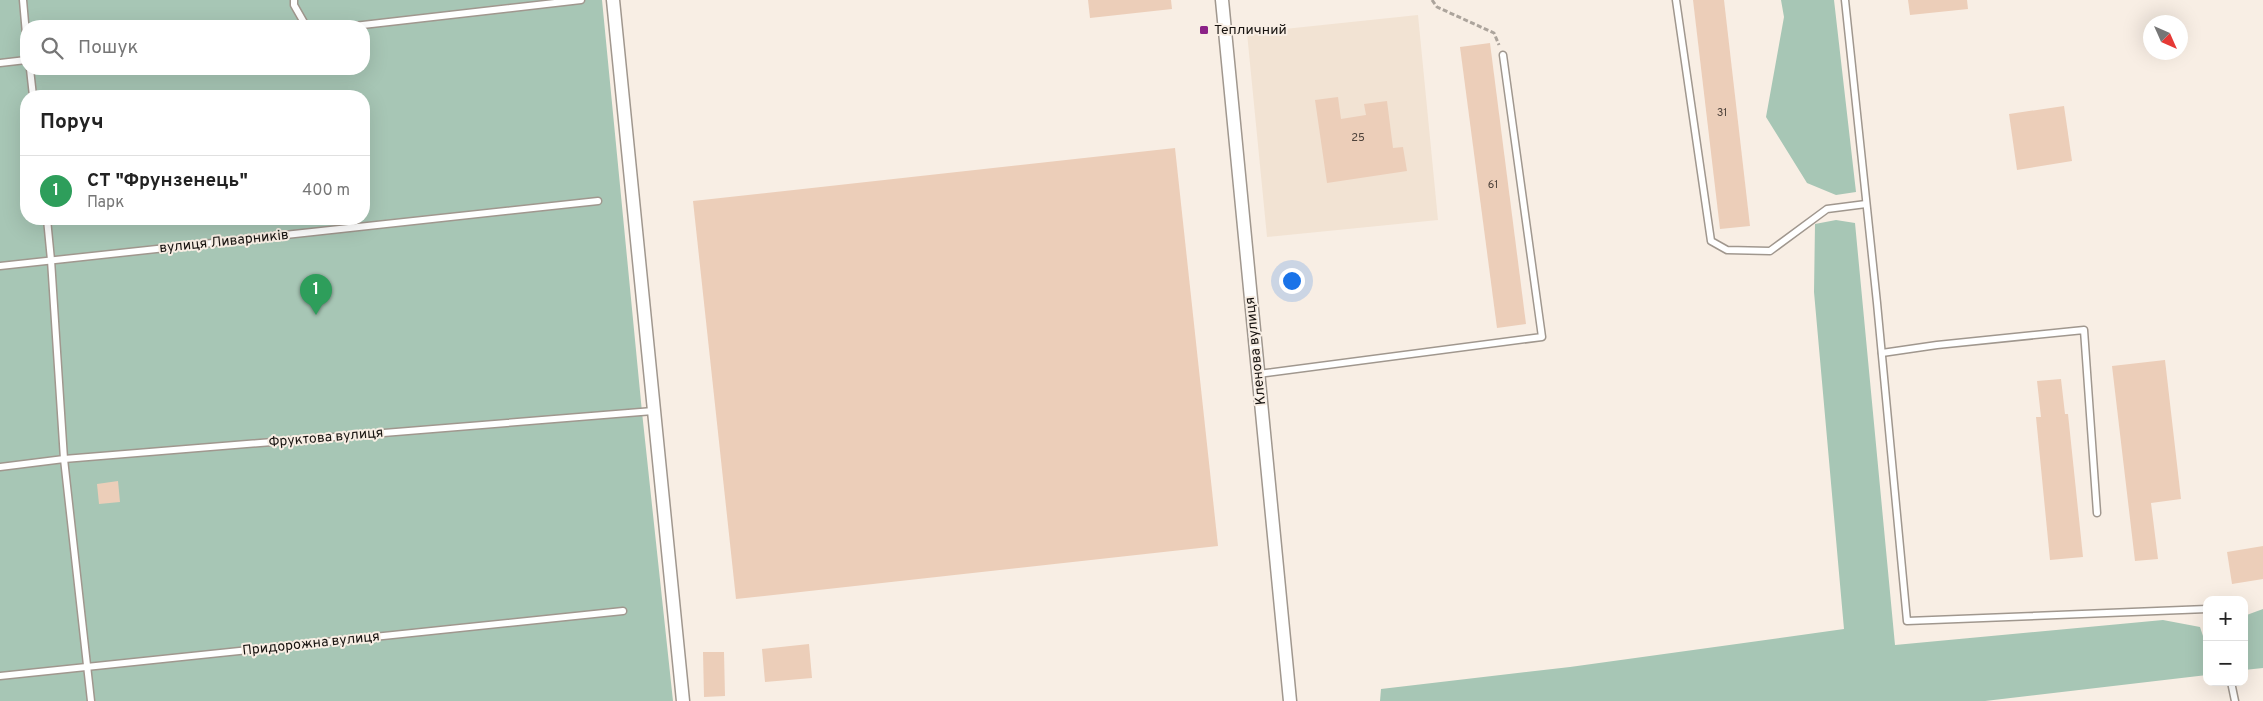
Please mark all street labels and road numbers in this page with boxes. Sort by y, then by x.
street label: вулиця Ливарників [158,227,290,257]
street label: Кленова вулиця [1242,296,1270,406]
street label: Фруктова вулиця [268,425,384,451]
street label: Придорожна вулиця [241,628,381,660]

